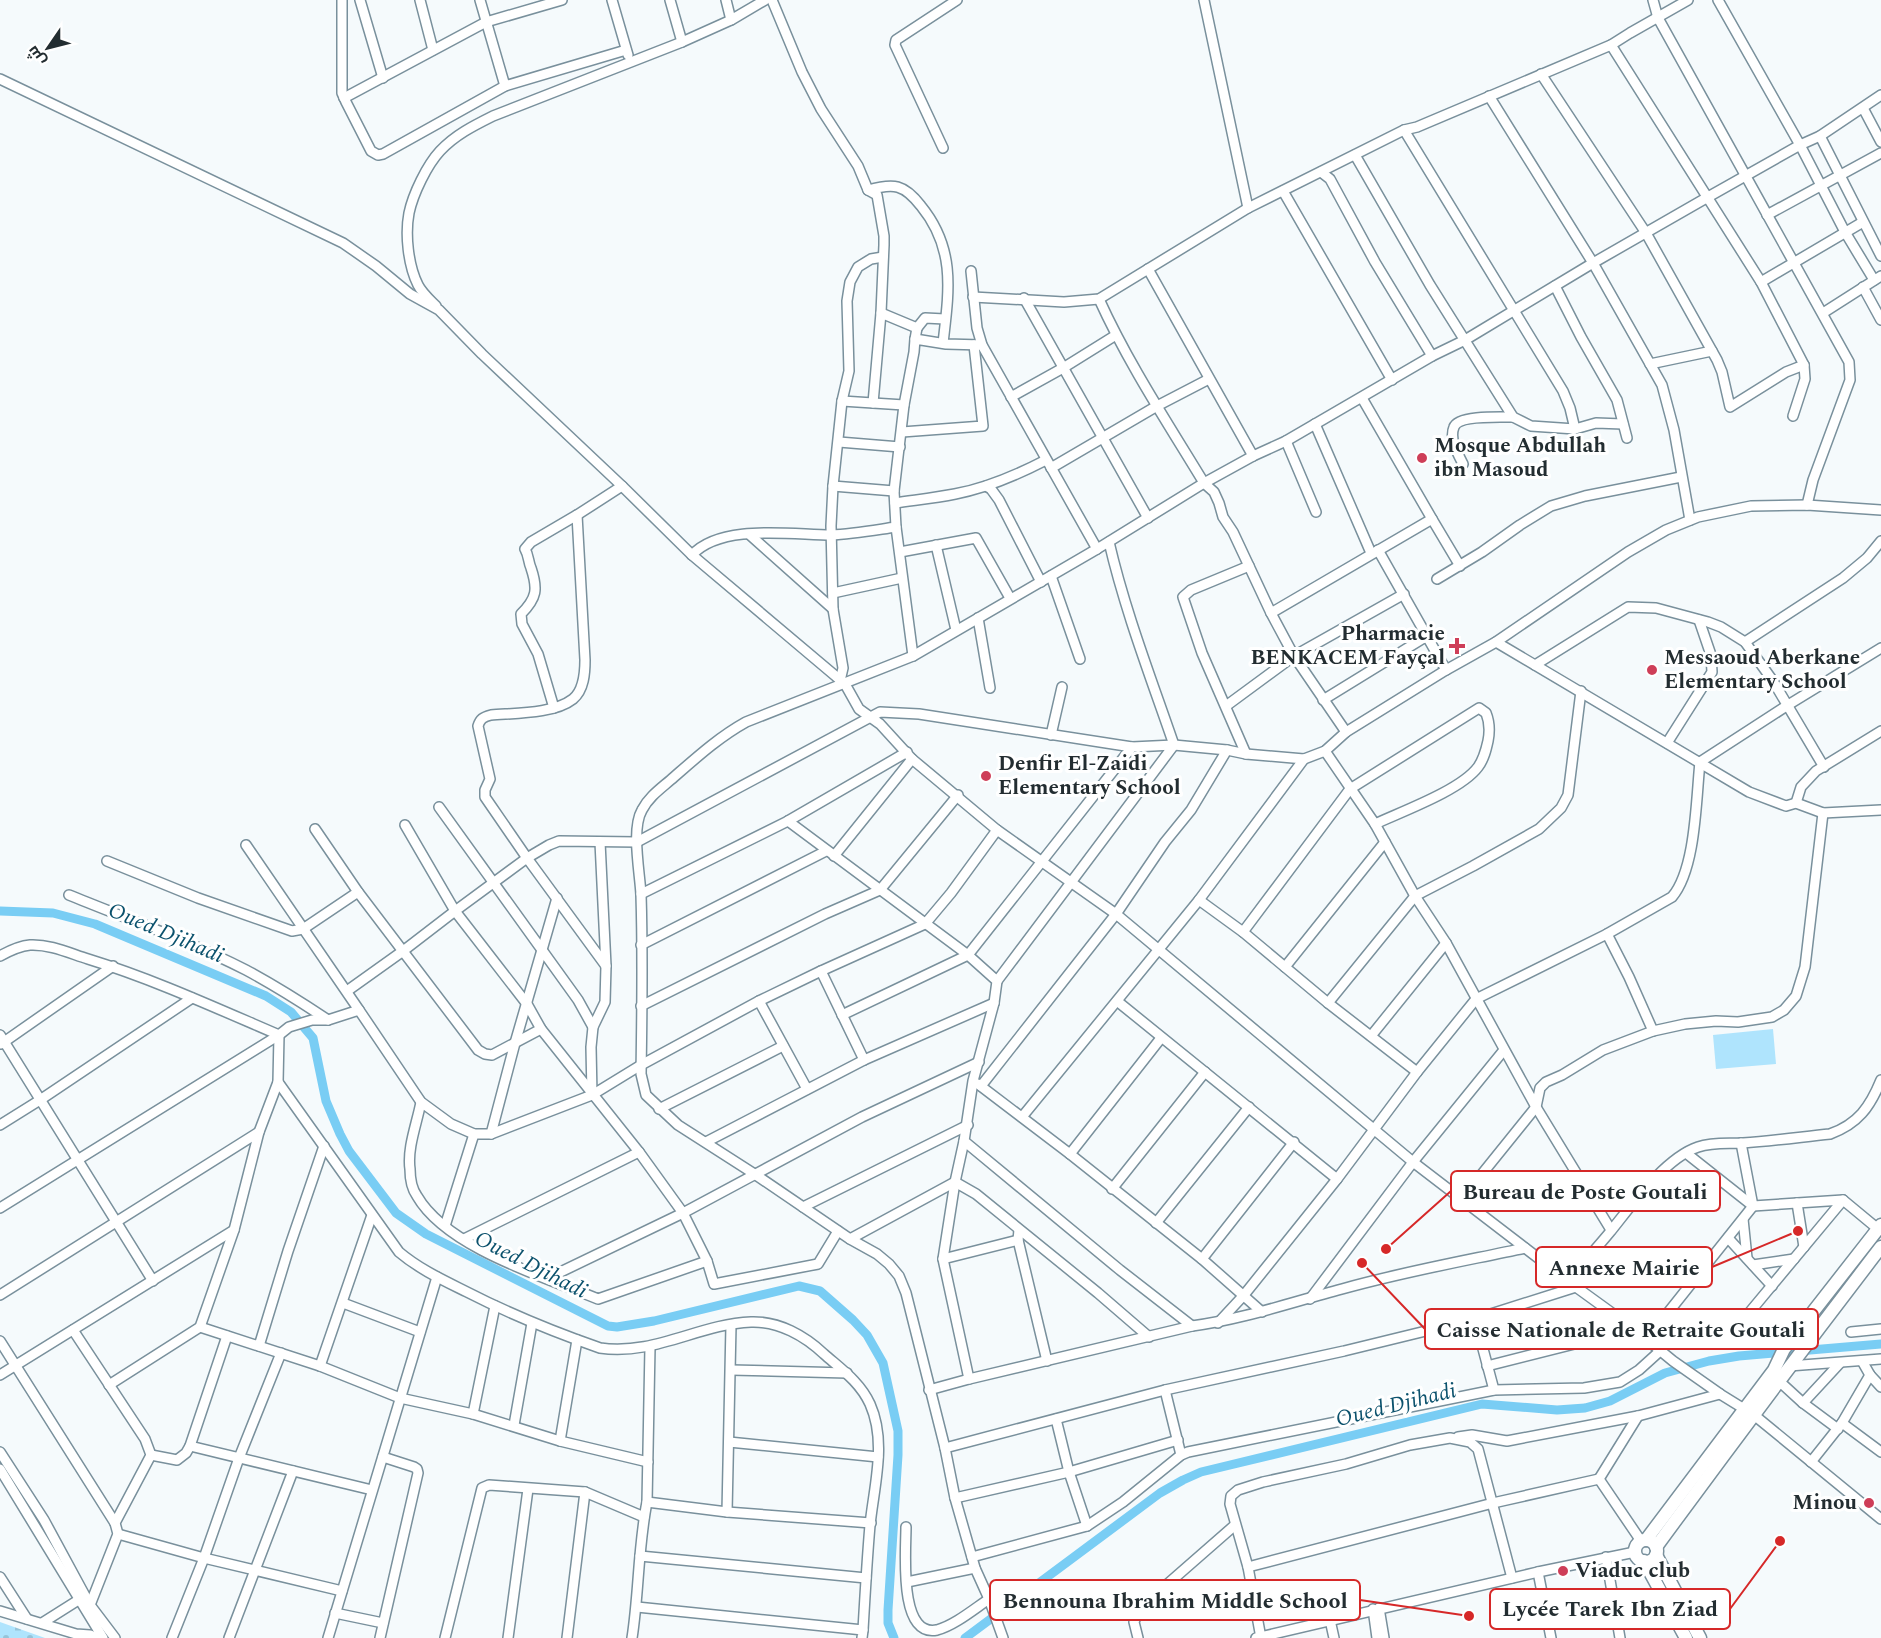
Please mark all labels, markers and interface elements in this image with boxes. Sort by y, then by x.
north arrow [18,18,78,78]
text: ش [21,41,52,71]
place label: Mosque Abdullah ibn Masoud [1434,430,1606,486]
marker: Mosque Abdullah ibn Masoud [1415,451,1429,465]
place label: Pharmacie BENKACEM Fayçal [1251,618,1445,674]
marker: Pharmacie BENKACEM Fayçal [1450,639,1464,653]
place label: Messaoud Aberkane Elementary School [1664,642,1860,698]
marker: Messaoud Aberkane Elementary School [1645,663,1659,677]
place label: Denfir El-Zaidi Elementary School [998,748,1181,804]
marker: Denfir El-Zaidi Elementary School [979,769,993,783]
water label: Oued Djihadi [103,894,229,972]
callout: Bureau de Poste Goutali [1451,1171,1720,1211]
text: Bureau de Poste Goutali [1462,1176,1708,1209]
water label: Oued Djihadi [469,1222,593,1308]
callout: Annexe Mairie [1536,1247,1712,1287]
text: Annexe Mairie [1548,1252,1700,1285]
callout: Caisse Nationale de Retraite Goutali [1425,1309,1818,1349]
text: Caisse Nationale de Retraite Goutali [1437,1314,1805,1347]
water label: Oued Djihadi [1332,1374,1460,1436]
place label: Minou [1792,1487,1858,1519]
marker: Minou [1862,1496,1876,1510]
place label: Viaduc club [1575,1555,1690,1587]
marker: Viaduc club [1556,1564,1570,1578]
callout: Bennouna Ibrahim Middle School [990,1580,1360,1620]
text: Bennouna Ibrahim Middle School [1002,1585,1348,1618]
callout: Lycée Tarek Ibn Ziad [1490,1589,1730,1629]
text: Lycée Tarek Ibn Ziad [1502,1593,1718,1626]

